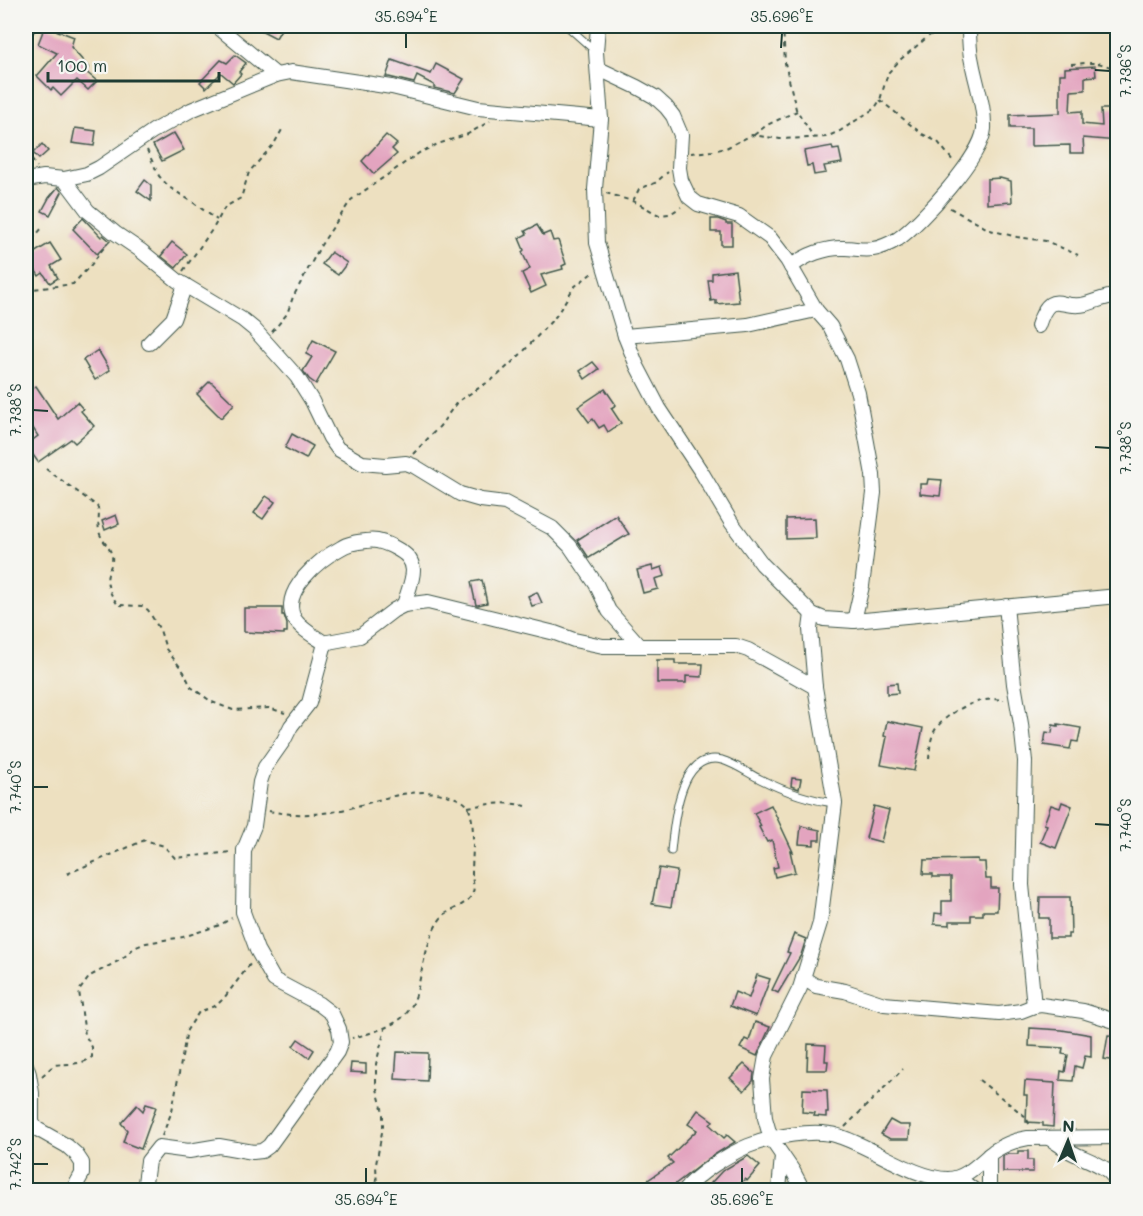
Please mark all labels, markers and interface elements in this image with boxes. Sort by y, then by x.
text: 35.694°E [374,6,438,26]
text: 35.696°E [750,6,814,26]
text: 7.736°S [1115,44,1135,98]
scale bar [48,45,219,83]
text: 100 m [57,53,107,77]
text: 7.738°S [5,383,25,437]
text: 7.738°S [1115,421,1135,475]
text: 7.740°S [5,760,25,814]
text: 7.740°S [1115,798,1135,852]
north arrow [1038,1111,1098,1171]
text: N [1062,1115,1075,1136]
text: 7.742°S [5,1138,25,1190]
text: 35.694°E [334,1189,398,1209]
text: 35.696°E [710,1189,774,1209]

